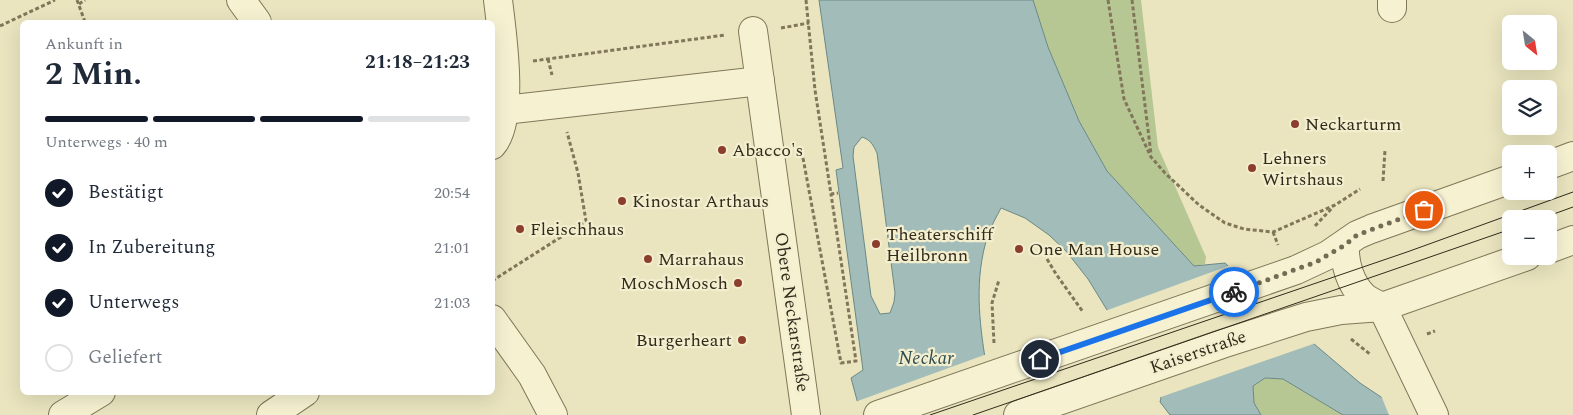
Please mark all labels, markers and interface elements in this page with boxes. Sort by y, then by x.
north arrow [1502,15,1558,70]
map controls [1502,15,1557,265]
text: Ankunft in [45,32,123,56]
text: 21:18–21:23 [365,48,470,77]
text: 2 Min. [45,50,142,99]
button: layers [1502,80,1557,135]
place label: Neckarturm [1305,111,1402,138]
marker: Neckarturm [1289,118,1301,130]
text: Unterwegs · 40 m [45,130,168,154]
place label: Abacco's [732,137,803,164]
marker: Abacco's [716,144,728,156]
place label: Lehners Wirtshaus [1262,145,1343,193]
button: + [1502,145,1557,200]
marker: Lehners Wirtshaus [1246,162,1258,174]
text: Bestätigt [88,178,164,207]
icon: check [45,179,73,207]
text: 20:54 [434,181,470,205]
place label: Kinostar Arthaus [632,188,769,215]
pin [1403,189,1445,231]
marker: Kinostar Arthaus [616,195,628,207]
icon: bag [1410,196,1438,224]
button: − [1502,210,1557,265]
place label: Fleischhaus [530,216,624,243]
place label: Theaterschiff Heilbronn [886,221,995,269]
marker: Fleischhaus [514,223,526,235]
street label: Obere Neckarstraße [767,230,817,394]
text: In Zubereitung [88,233,216,262]
icon: check [45,234,73,262]
text: 21:01 [434,236,470,260]
place label: One Man House [1029,236,1159,263]
marker: Theaterschiff Heilbronn [870,238,882,250]
marker: One Man House [1013,243,1025,255]
place label: Marrahaus [658,246,744,273]
marker: Marrahaus [642,253,654,265]
courier [1209,267,1259,317]
place label: MoschMosch [620,270,728,297]
marker: MoschMosch [732,277,744,289]
icon: bike [1220,278,1248,306]
text: Unterwegs [88,288,179,317]
icon: check [45,289,73,317]
text: 21:03 [434,291,470,315]
street label: Kaiserstraße [1146,323,1250,381]
place label: Burgerheart [636,327,732,354]
marker: Burgerheart [736,334,748,346]
pin [1019,338,1061,380]
text: Geliefert [88,343,162,372]
water label: Neckar [898,344,954,373]
icon: home [1026,345,1054,373]

